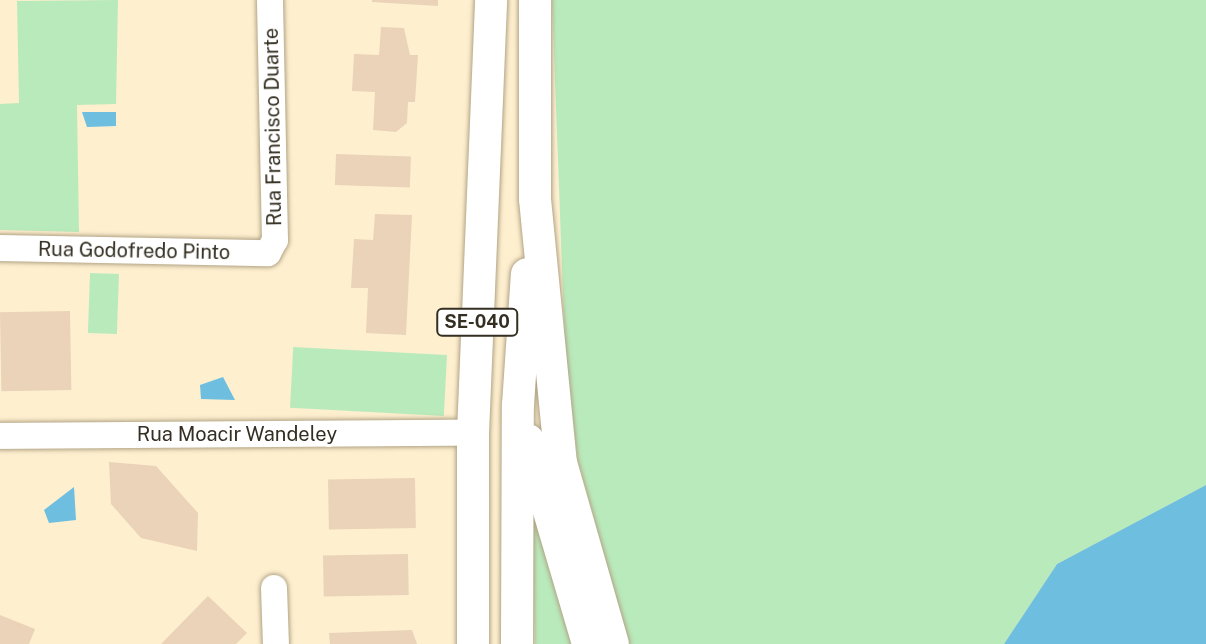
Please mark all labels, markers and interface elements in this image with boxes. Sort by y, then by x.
street label: Rua Francisco Duarte [259,28,287,226]
street label: Rua Godofredo Pinto [38,237,230,265]
road number: SE-040 [435,308,519,336]
street label: Rua Moacir Wandeley [137,422,337,446]

